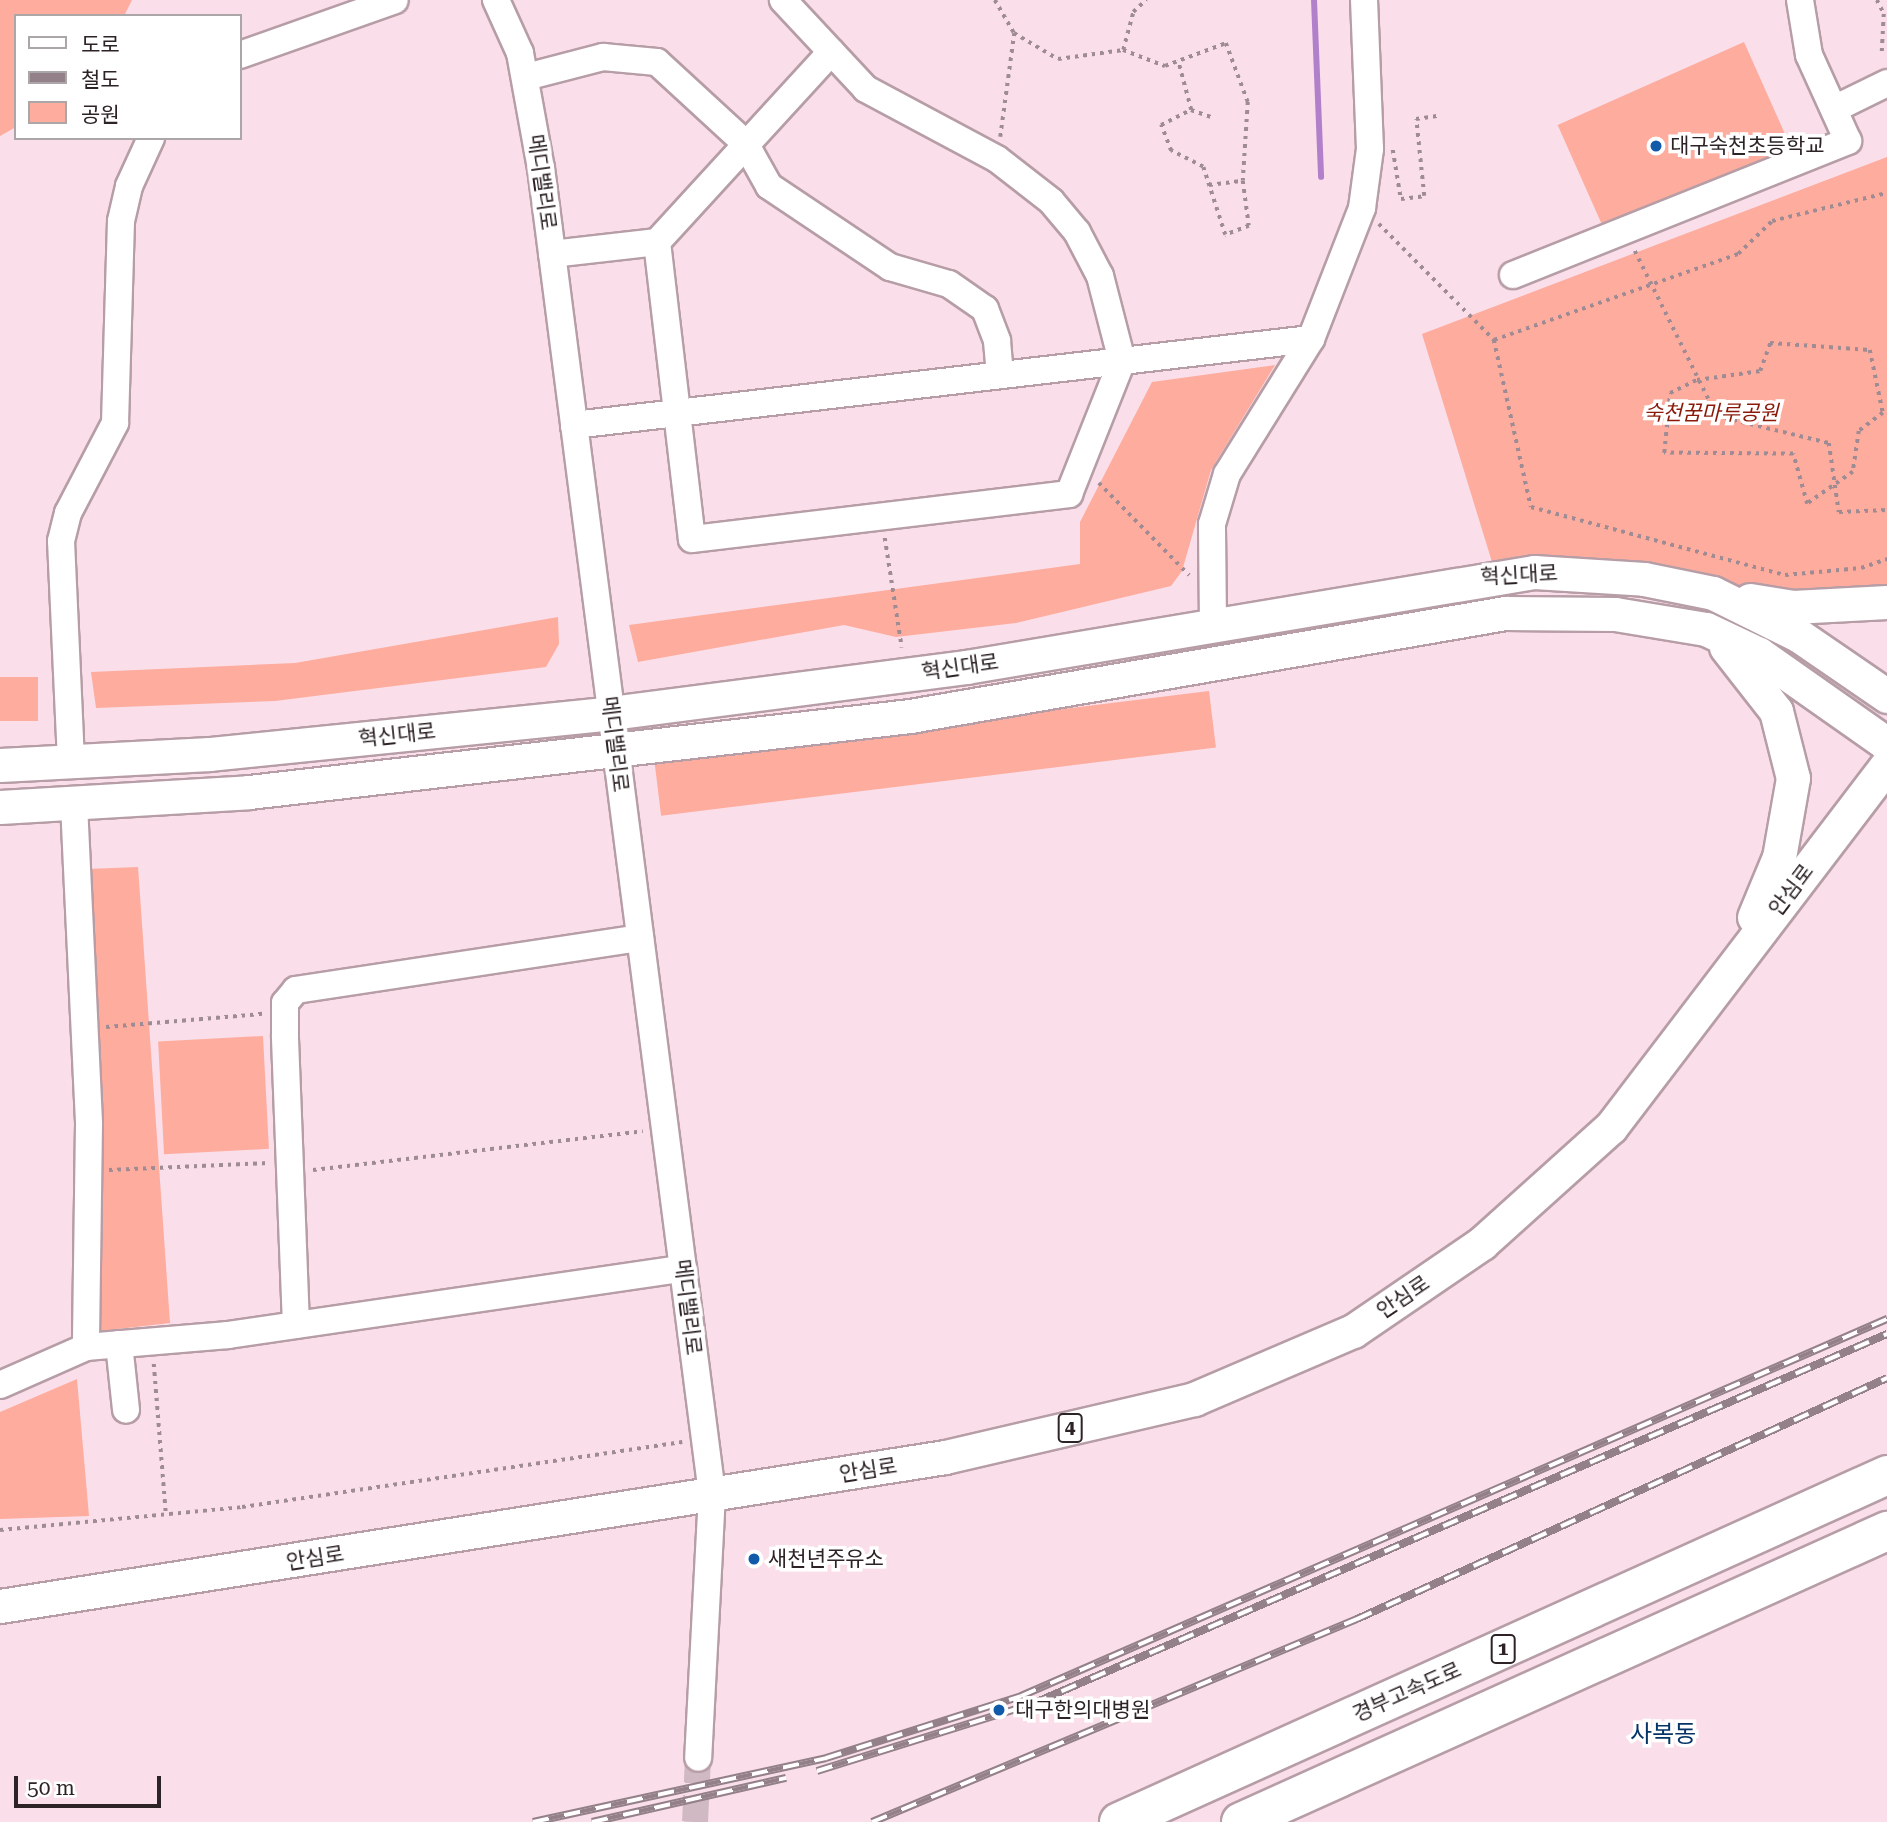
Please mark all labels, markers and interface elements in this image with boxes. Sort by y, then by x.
legend [14,14,242,140]
text: 도로 [81,33,120,57]
text: 철도 [81,68,120,92]
text: 공원 [81,103,120,127]
street label: 메디밸리로 [523,132,561,232]
place label: 대구숙천초등학교 [1670,133,1825,159]
marker: 대구숙천초등학교 [1648,138,1664,154]
park label: 숙천꿈마루공원 [1643,400,1779,426]
street label: 혁신대로 [1480,560,1558,590]
street label: 혁신대로 [920,649,1000,685]
street label: 메디밸리로 [597,695,633,793]
street label: 혁신대로 [357,718,437,752]
street label: 안심로 [1763,859,1819,921]
street label: 메디밸리로 [670,1258,706,1356]
street label: 안심로 [1372,1270,1434,1324]
road number: 4 [1056,1412,1084,1444]
street label: 안심로 [837,1453,899,1487]
street label: 안심로 [284,1541,346,1575]
place label: 새천년주유소 [768,1546,884,1572]
marker: 새천년주유소 [746,1551,762,1567]
road number: 1 [1489,1634,1517,1665]
street label: 경부고속도로 [1349,1657,1465,1727]
place label: 대구한의대병원 [1015,1697,1150,1723]
marker: 대구한의대병원 [989,1700,1009,1720]
district label: 사복동 [1630,1721,1696,1749]
scale bar [18,1762,164,1806]
text: 50 m [27,1776,75,1800]

